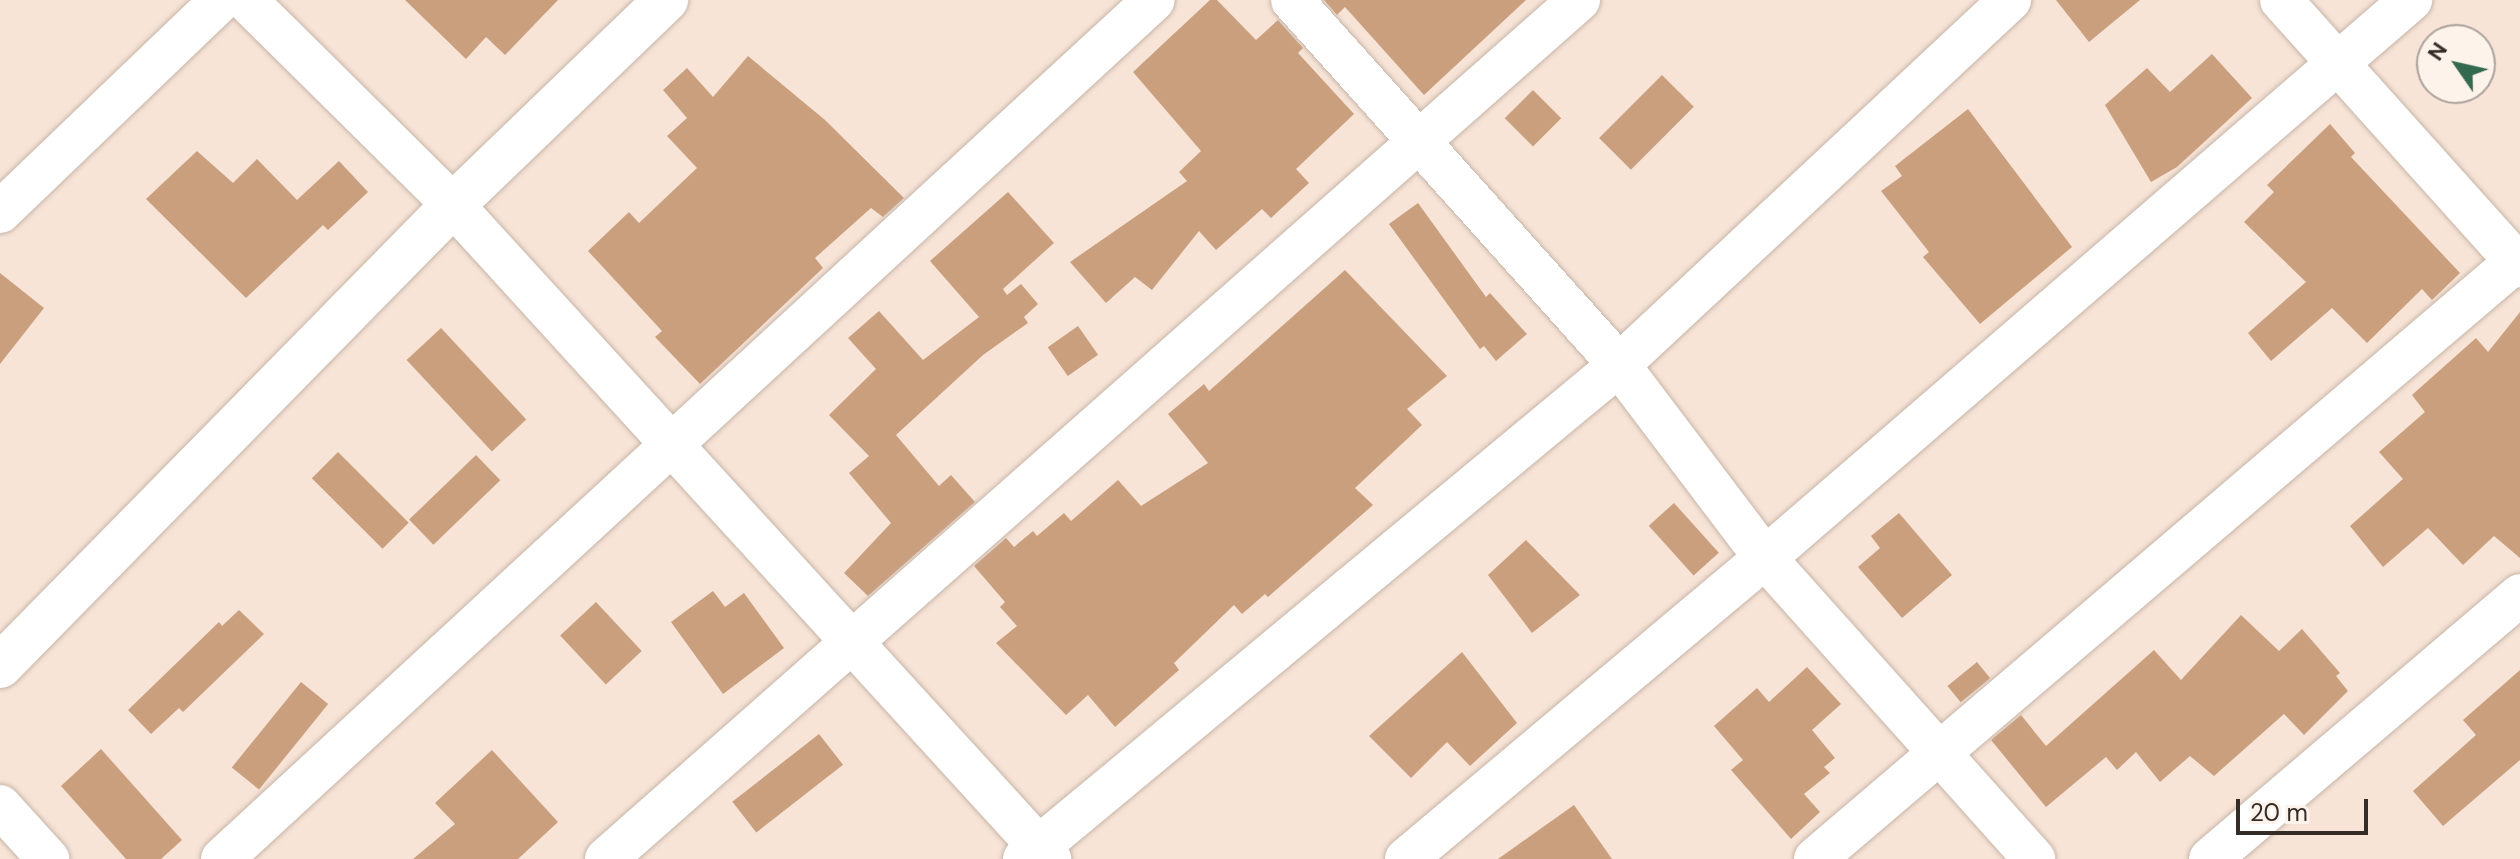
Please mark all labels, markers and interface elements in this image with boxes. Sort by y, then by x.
north arrow [2416,24,2496,104]
text: N [2421,37,2454,66]
scale bar [2240,783,2372,833]
text: 20 m [2250,797,2308,828]

